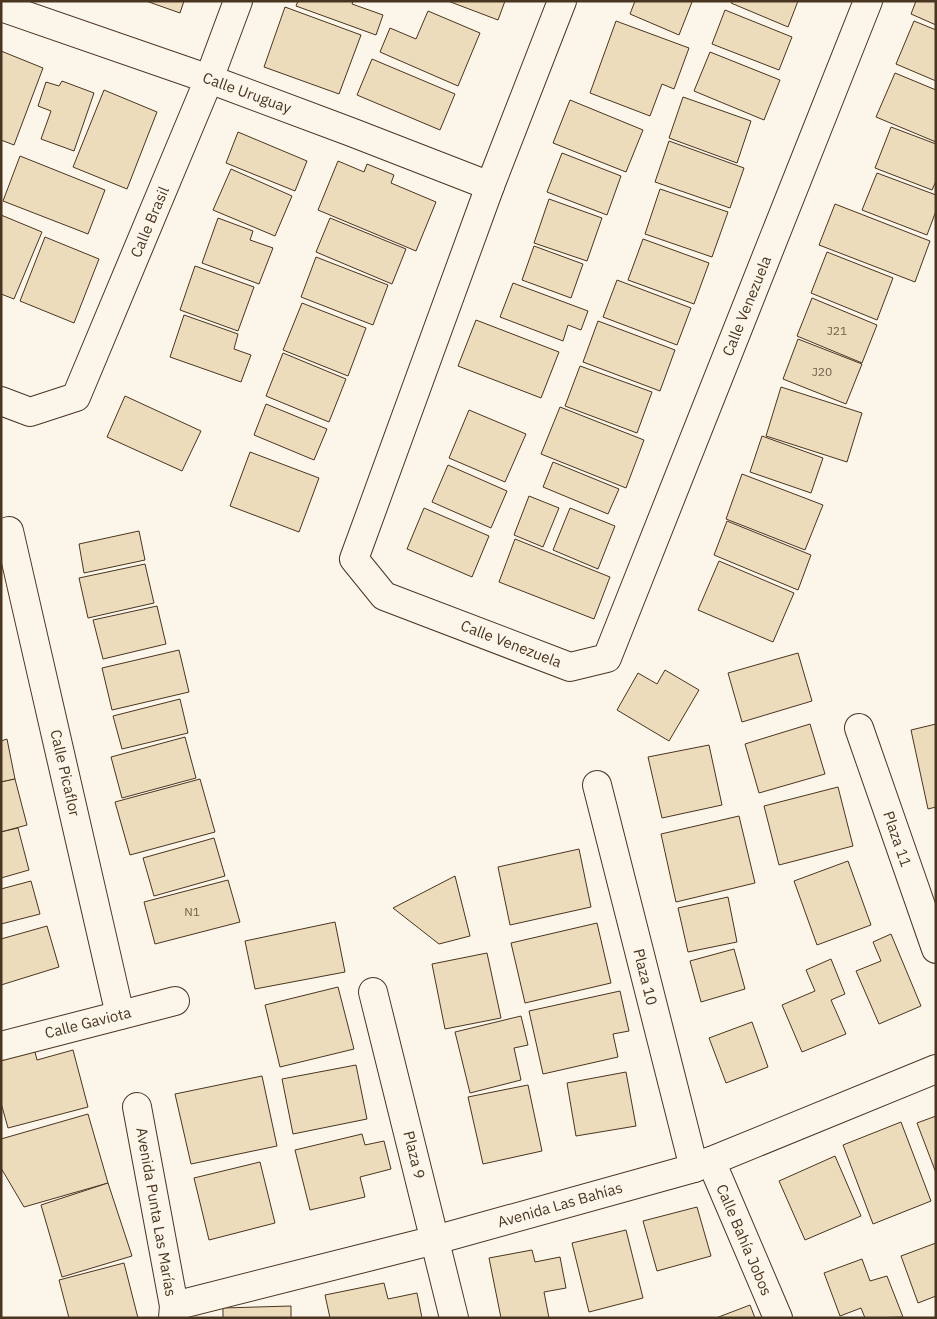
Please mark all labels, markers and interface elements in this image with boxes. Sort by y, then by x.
street label: Calle Uruguay [200,68,295,118]
street label: Calle Brasil [126,183,173,260]
street label: Calle Venezuela [718,253,775,359]
house number: J21 [827,323,847,338]
house number: J20 [812,364,832,379]
street label: Calle Venezuela [458,616,564,672]
street label: Calle Picaflor [46,728,85,819]
street label: Plaza 11 [879,808,916,869]
house number: N1 [184,904,200,919]
street label: Plaza 10 [629,947,662,1007]
street label: Calle Gaviota [43,1003,133,1042]
street label: Avenida Punta Las Marías [132,1126,181,1298]
street label: Plaza 9 [399,1129,430,1181]
street label: Avenida Las Bahías [495,1178,625,1231]
street label: Calle Bahía Jobos [712,1181,777,1298]

